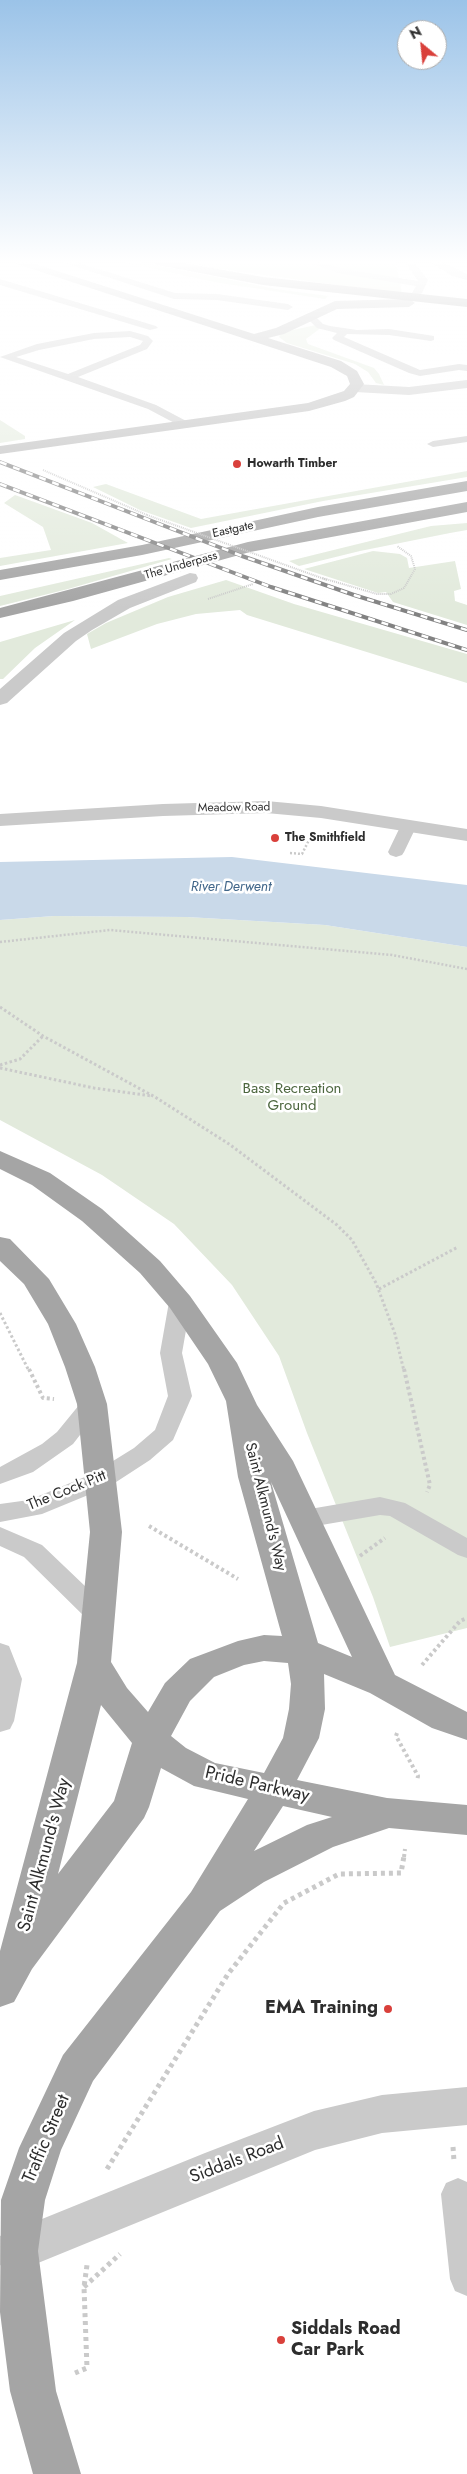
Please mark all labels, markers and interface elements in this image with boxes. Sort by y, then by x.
north arrow [397,20,447,70]
text: N [406,21,425,44]
place label: Howarth Timber [247,457,337,471]
marker: Howarth Timber [231,458,243,470]
street label: Eastgate [211,519,255,541]
street label: The Underpass [143,549,219,583]
street label: Meadow Road [198,800,270,816]
place label: The Smithfield [285,831,365,845]
marker: The Smithfield [269,832,281,844]
water label: River Derwent [191,880,271,896]
park label: Bass Recreation Ground [243,1080,341,1115]
street label: Saint Alkmund's Way [240,1441,290,1573]
street label: The Cock Pitt [25,1467,109,1515]
street label: Pride Parkway [203,1763,311,1807]
street label: Saint Alkmund's Way [14,1776,76,1934]
place label: EMA Training [265,1998,378,2020]
marker: EMA Training [382,2003,394,2015]
street label: Traffic Street [19,2092,75,2186]
street label: Siddals Road [187,2133,287,2189]
place label: Siddals Road Car Park [291,2319,401,2362]
marker: Siddals Road Car Park [275,2334,287,2346]

